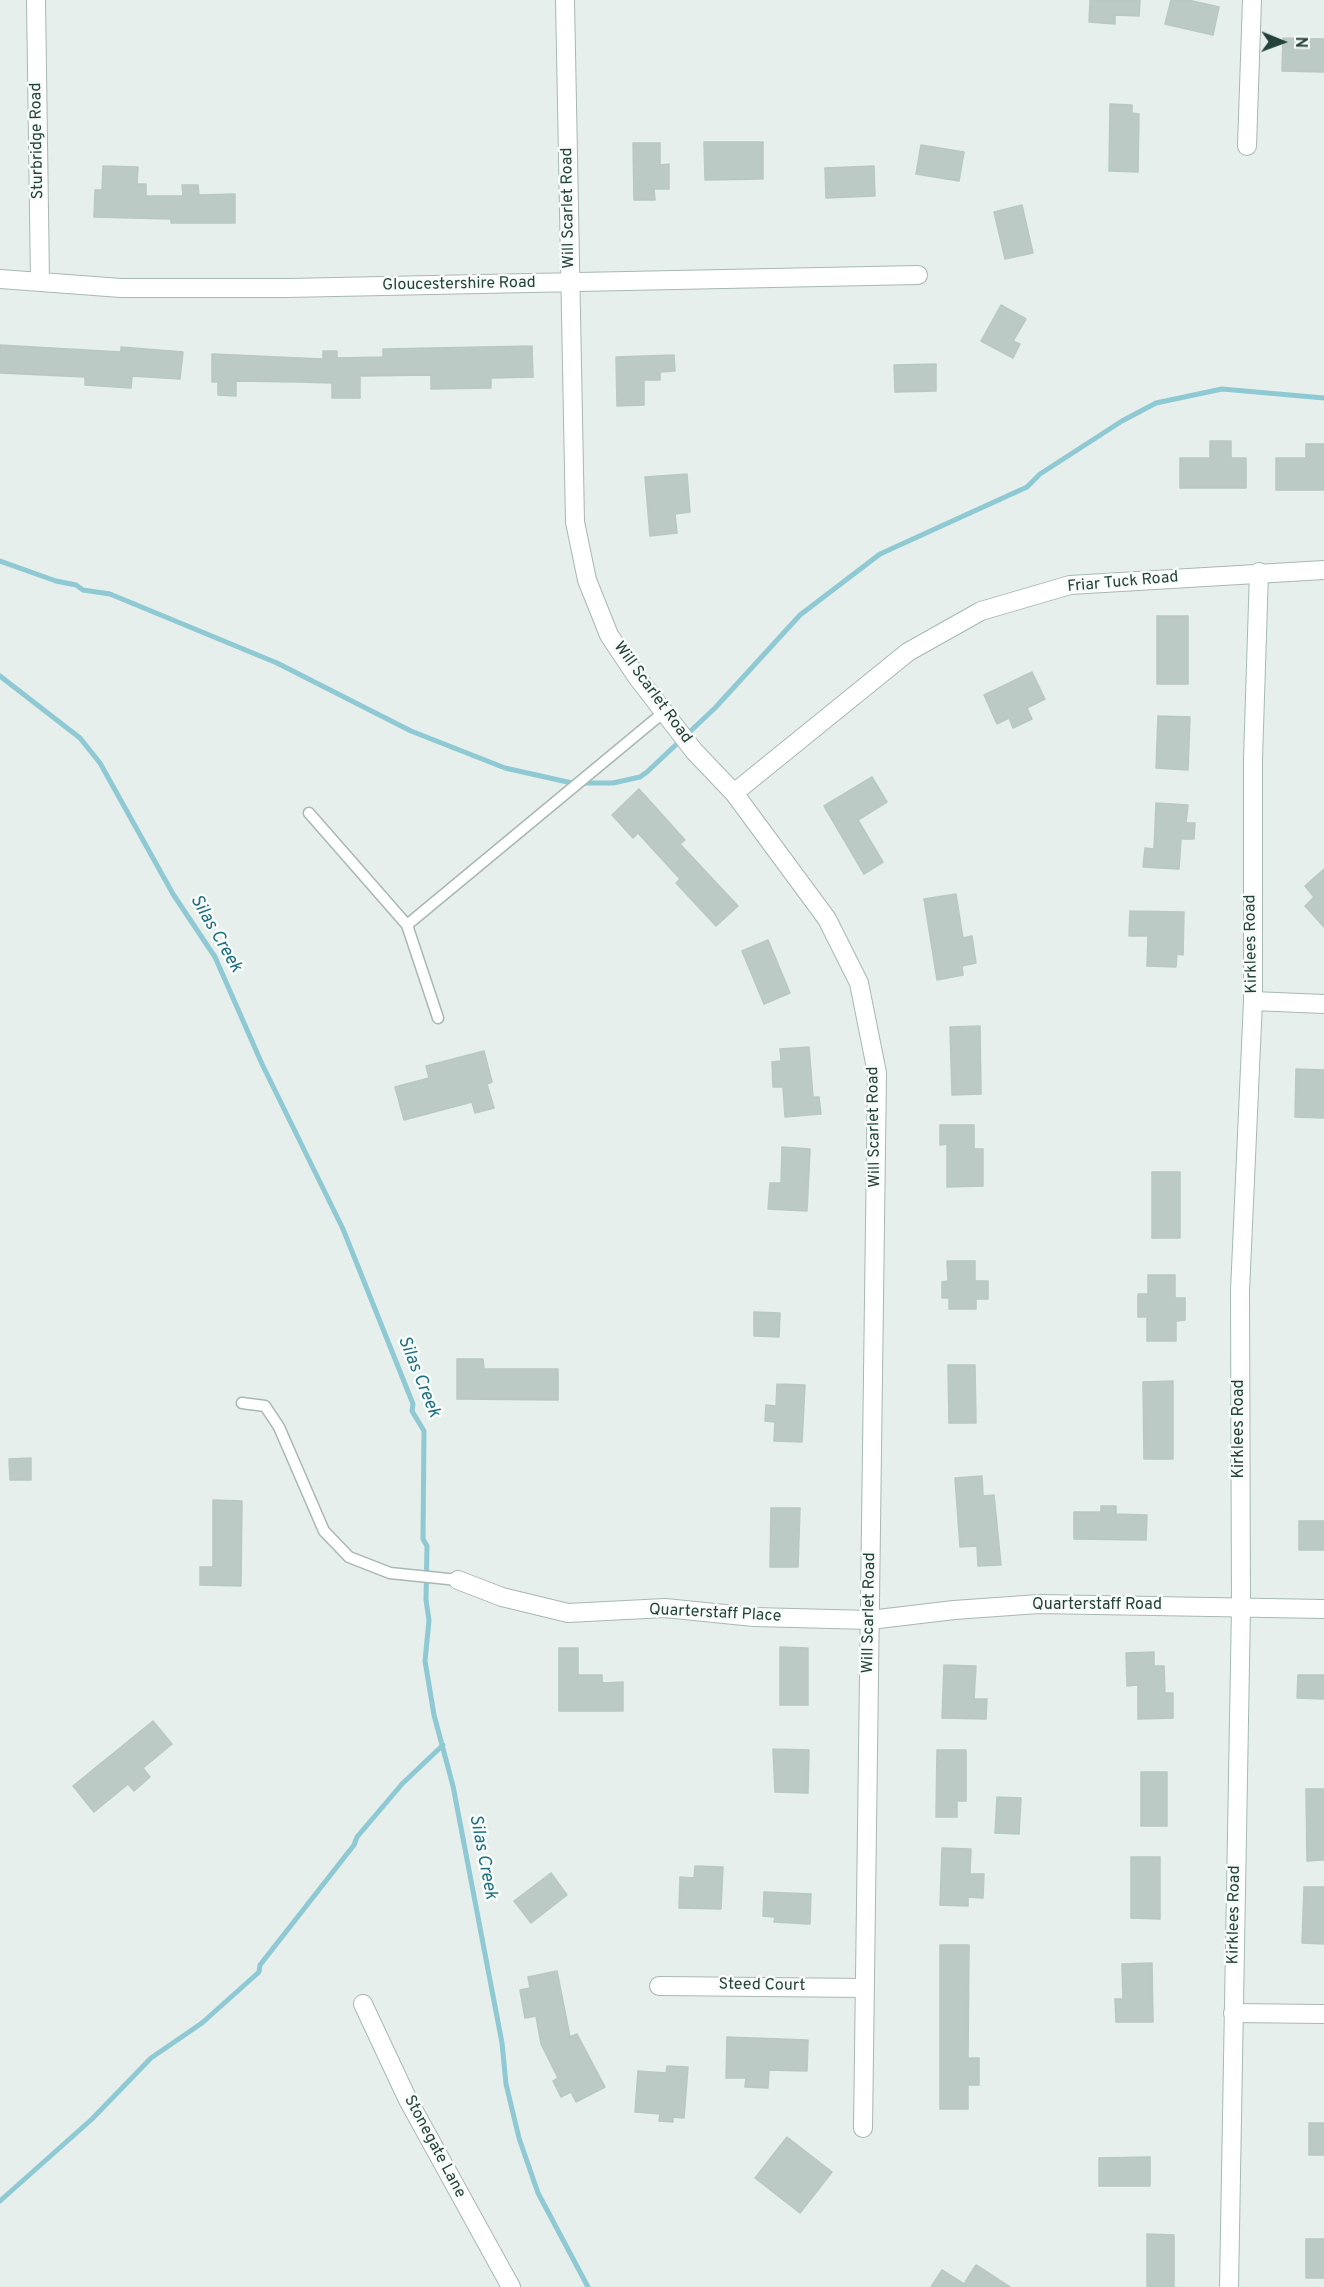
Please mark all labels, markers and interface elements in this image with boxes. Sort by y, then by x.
north arrow [1252,12,1312,72]
text: N [1290,36,1310,48]
street label: Sturbridge Road [27,82,49,200]
street label: Will Scarlet Road [558,147,580,269]
street label: Gloucestershire Road [382,274,536,296]
street label: Friar Tuck Road [1067,569,1179,597]
street label: Will Scarlet Road [609,638,695,748]
water label: Silas Creek [184,891,246,977]
street label: Kirklees Road [1242,894,1262,994]
street label: Will Scarlet Road [864,1066,886,1188]
water label: Silas Creek [392,1333,444,1421]
street label: Kirklees Road [1230,1379,1250,1479]
street label: Will Scarlet Road [859,1552,881,1674]
street label: Quarterstaff Road [1032,1596,1162,1616]
street label: Quarterstaff Place [648,1601,782,1627]
water label: Silas Creek [463,1813,501,1901]
street label: Kirklees Road [1225,1865,1245,1965]
street label: Steed Court [718,1976,806,1996]
street label: Stonegate Lane [399,2092,469,2202]

